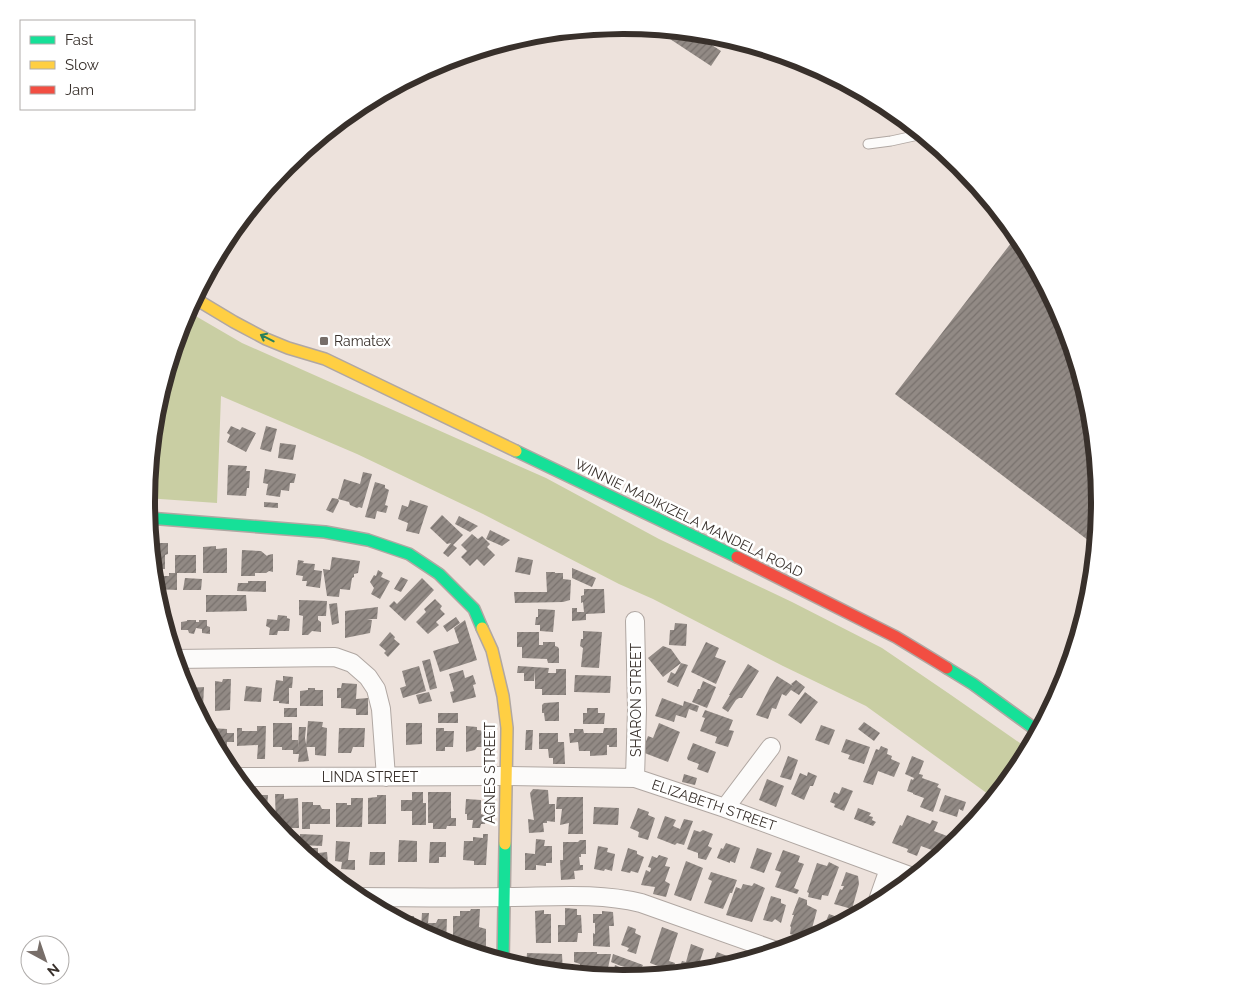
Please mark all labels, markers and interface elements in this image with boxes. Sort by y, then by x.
legend [20,20,195,110]
text: Fast [65,31,93,49]
text: Slow [65,56,99,74]
text: Jam [65,81,94,99]
one-way arrow [259,333,274,343]
place label: Ramatex [334,333,391,349]
marker: Ramatex [318,335,330,347]
street label: WINNIE MADIKIZELA MANDELA ROAD [572,456,806,580]
street label: SHARON STREET [628,643,644,757]
street label: AGNES STREET [482,721,498,824]
street label: LINDA STREET [322,769,419,785]
street label: ELIZABETH STREET [650,776,779,834]
north arrow [20,935,70,985]
text: N [44,960,63,980]

